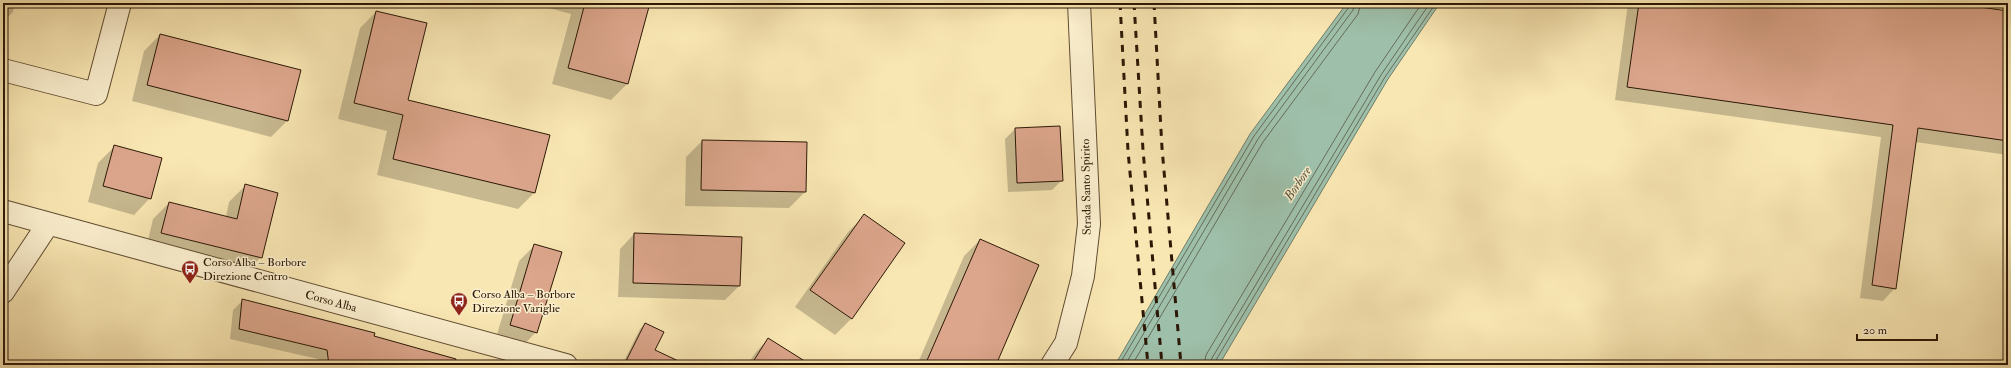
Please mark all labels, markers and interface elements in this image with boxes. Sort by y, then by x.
street label: Strada Santo Spirito [1078,138,1095,235]
water label: Borbore [1280,163,1315,204]
place label: Corso Alba – Borbore Direzione Centro [203,255,306,284]
bus stop icon: Corso Alba – Borbore Direzione Centro [180,259,200,284]
street label: Corso Alba [303,287,359,316]
place label: Corso Alba – Borbore Direzione Variglie [472,287,575,316]
bus stop icon: Corso Alba – Borbore Direzione Variglie [449,291,469,316]
scale bar [1857,316,1937,342]
text: 20 m [1863,323,1888,338]

